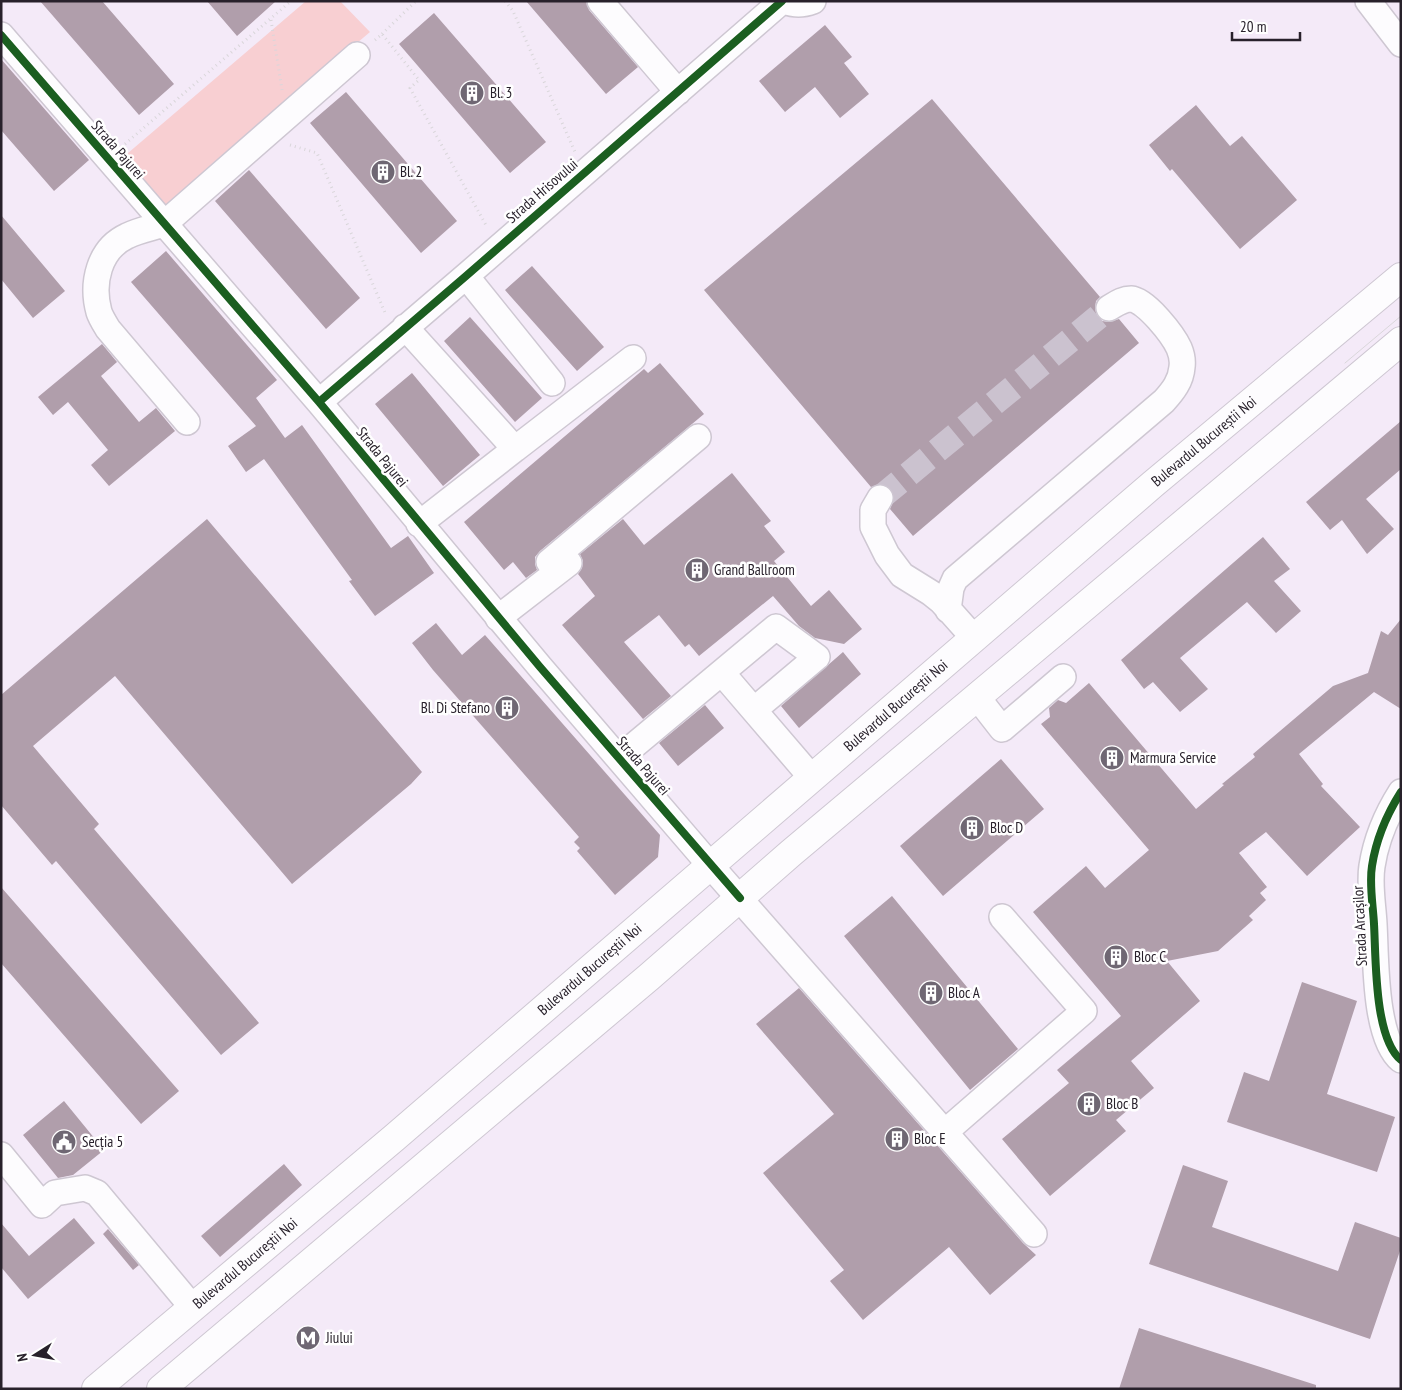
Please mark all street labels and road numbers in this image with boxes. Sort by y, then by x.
street label: Strada Pajurei [88,116,149,183]
street label: Strada Hrisovului [502,154,581,227]
street label: Bulevardul Bucureștii Noi [1147,392,1260,490]
street label: Strada Pajurei [352,423,412,491]
street label: Bulevardul Bucureștii Noi [840,655,951,755]
street label: Strada Pajurei [613,732,674,799]
street label: Strada Arcașilor [1348,884,1371,967]
street label: Bulevardul Bucureștii Noi [533,919,645,1019]
street label: Bulevardul Bucureștii Noi [189,1213,301,1313]

